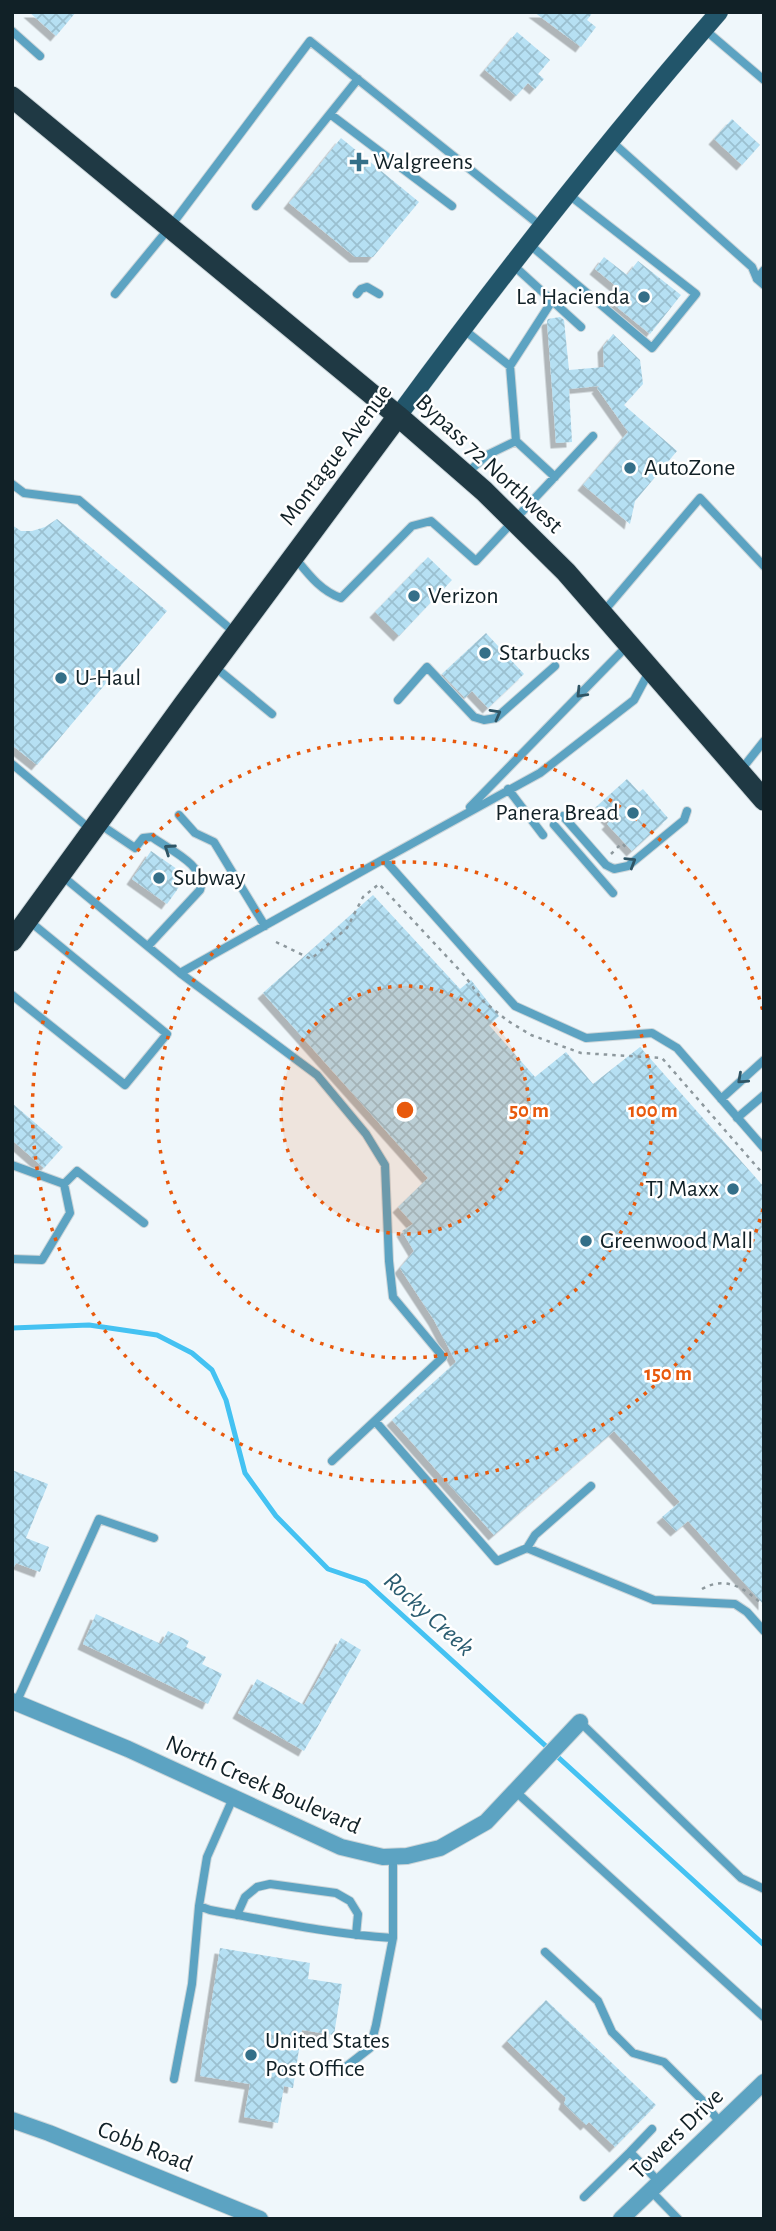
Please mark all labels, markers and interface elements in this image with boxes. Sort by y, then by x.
place label: Walgreens [373,150,473,174]
marker: Walgreens [351,154,367,170]
place label: La Hacienda [516,285,630,309]
marker: La Hacienda [636,289,652,305]
street label: Montague Avenue [275,380,397,530]
street label: Bypass 72 Northwest [411,390,567,538]
place label: AutoZone [644,456,735,480]
marker: AutoZone [622,460,638,476]
place label: Verizon [428,584,499,608]
marker: Verizon [406,588,422,604]
place label: Starbucks [499,641,590,665]
marker: Starbucks [477,645,493,661]
place label: U-Haul [75,666,141,690]
marker: U-Haul [53,670,69,686]
one-way arrow [577,684,590,697]
one-way arrow [488,709,501,722]
place label: Panera Bread [495,801,619,825]
marker: Panera Bread [625,805,641,821]
one-way arrow [164,845,177,857]
one-way arrow [623,858,636,871]
place label: Subway [173,866,245,890]
marker: Subway [151,870,167,886]
one-way arrow [738,1071,751,1084]
centre of rings [393,1098,417,1122]
text: 50 m [509,1100,549,1121]
text: 100 m [628,1100,678,1121]
place label: TJ Maxx [645,1177,720,1201]
marker: TJ Maxx [725,1181,741,1197]
place label: Greenwood Mall [600,1229,753,1253]
marker: Greenwood Mall [578,1233,594,1249]
text: 150 m [644,1363,692,1384]
water label: Rocky Creek [379,1567,479,1661]
street label: North Creek Boulevard [162,1731,364,1839]
place label: United States Post Office [265,2029,390,2081]
marker: United States Post Office [243,2047,259,2063]
street label: Towers Drive [626,2084,728,2184]
street label: Cobb Road [94,2117,196,2177]

